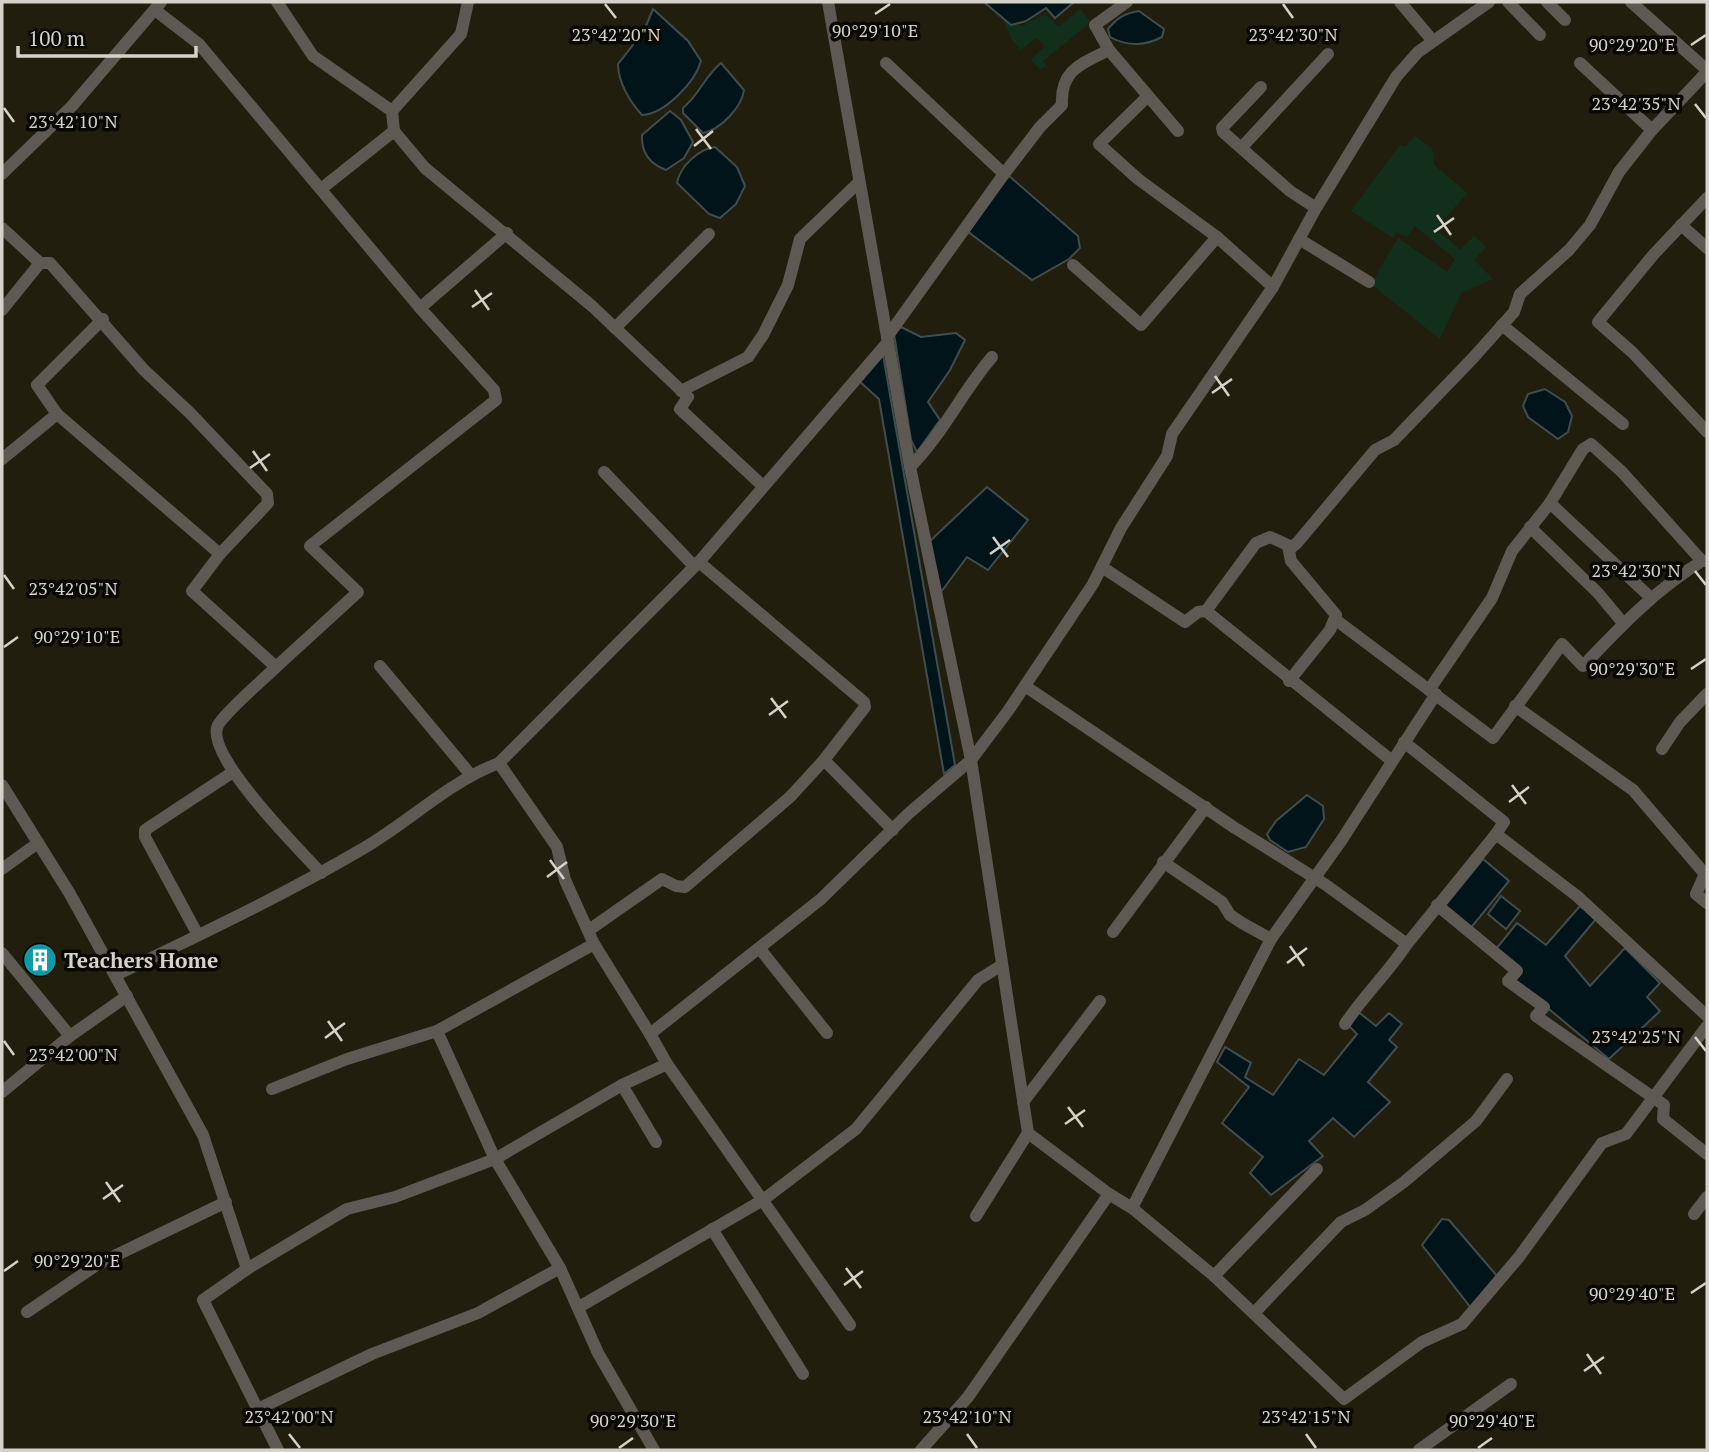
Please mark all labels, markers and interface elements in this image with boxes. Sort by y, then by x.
scale bar [18,14,196,58]
text: 90°29'10"E [832,18,918,42]
text: 23°42'20"N [571,22,661,46]
text: 23°42'30"N [1248,22,1338,46]
text: 100 m [28,24,85,52]
text: 90°29'20"E [1589,32,1675,56]
text: 23°42'35"N [1591,91,1681,115]
text: 23°42'10"N [28,109,118,133]
text: 23°42'30"N [1591,558,1681,582]
text: 23°42'05"N [28,576,118,600]
text: 90°29'10"E [34,624,120,648]
text: 90°29'30"E [1589,656,1675,680]
building icon: Teachers Home [21,941,59,979]
place label: Teachers Home [64,946,218,974]
text: 23°42'25"N [1591,1024,1681,1048]
text: 23°42'00"N [28,1042,118,1066]
text: 90°29'20"E [34,1248,120,1272]
text: 90°29'40"E [1589,1281,1675,1305]
text: 23°42'00"N [244,1404,334,1428]
text: 23°42'10"N [922,1404,1012,1428]
text: 23°42'15"N [1261,1404,1351,1428]
text: 90°29'30"E [590,1408,676,1432]
text: 90°29'40"E [1449,1408,1535,1432]

